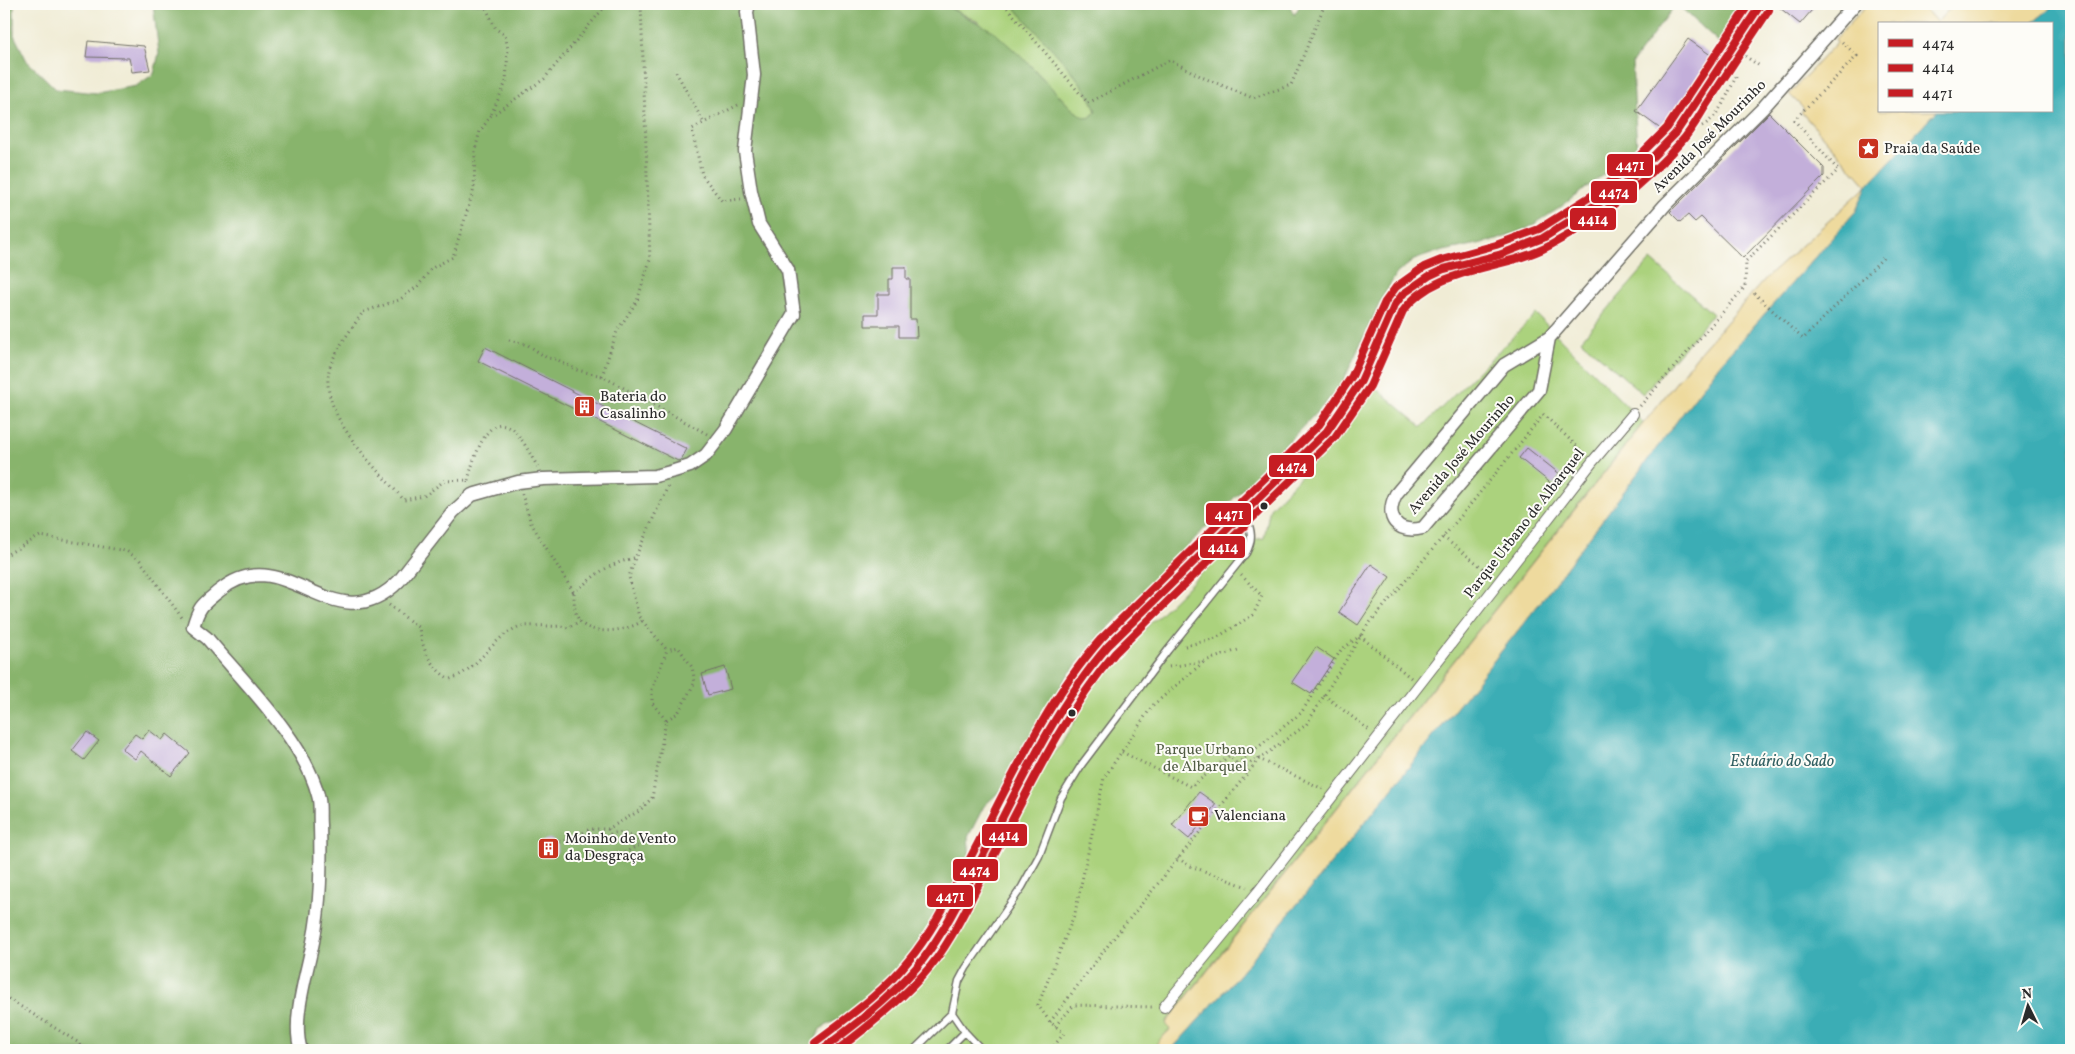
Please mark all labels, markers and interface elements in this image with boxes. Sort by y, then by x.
legend [1878,22,2052,112]
text: 4474 [1922,34,1955,55]
text: 4414 [1922,58,1955,79]
street label: Avenida José Mourinho [1648,75,1772,199]
text: 4471 [1922,84,1953,105]
place icon: Praia da Saúde [1856,137,1880,161]
place label: Praia da Saúde [1884,139,1980,160]
line badge: 4471 [1606,153,1654,177]
text: 4471 [1615,157,1645,176]
line badge: 4474 [1590,180,1638,204]
text: 4474 [1599,184,1630,203]
line badge: 4414 [1569,207,1617,231]
text: 4414 [1577,211,1609,230]
place label: Bateria do Casalinho [600,387,667,425]
street label: Avenida José Mourinho [1404,390,1520,520]
building icon: Bateria do Casalinho [572,394,596,418]
street label: Parque Urbano de Albarquel [1460,445,1590,603]
line badge: 4474 [1268,454,1315,478]
text: 4474 [1277,458,1308,477]
unlabelled marker [1259,501,1269,511]
line badge: 4471 [1205,502,1252,526]
text: 4471 [1214,506,1244,525]
line badge: 4414 [1199,535,1246,559]
text: 4414 [1207,539,1239,558]
unlabelled marker [1067,708,1077,718]
park label: Parque Urbano de Albarquel [1156,740,1254,778]
water label: Estuário do Sado [1730,751,1835,773]
cafe icon: Valenciana [1186,804,1210,828]
place label: Valenciana [1214,806,1286,827]
line badge: 4414 [981,823,1028,847]
text: 4414 [988,827,1020,846]
place label: Moinho de Vento da Desgraça [565,829,676,867]
building icon: Moinho de Vento da Desgraça [537,836,561,860]
line badge: 4474 [952,858,999,882]
text: 4474 [960,862,991,881]
line badge: 4471 [926,884,974,908]
text: 4471 [935,888,965,907]
north arrow [2002,982,2052,1032]
text: N [2021,985,2033,1004]

